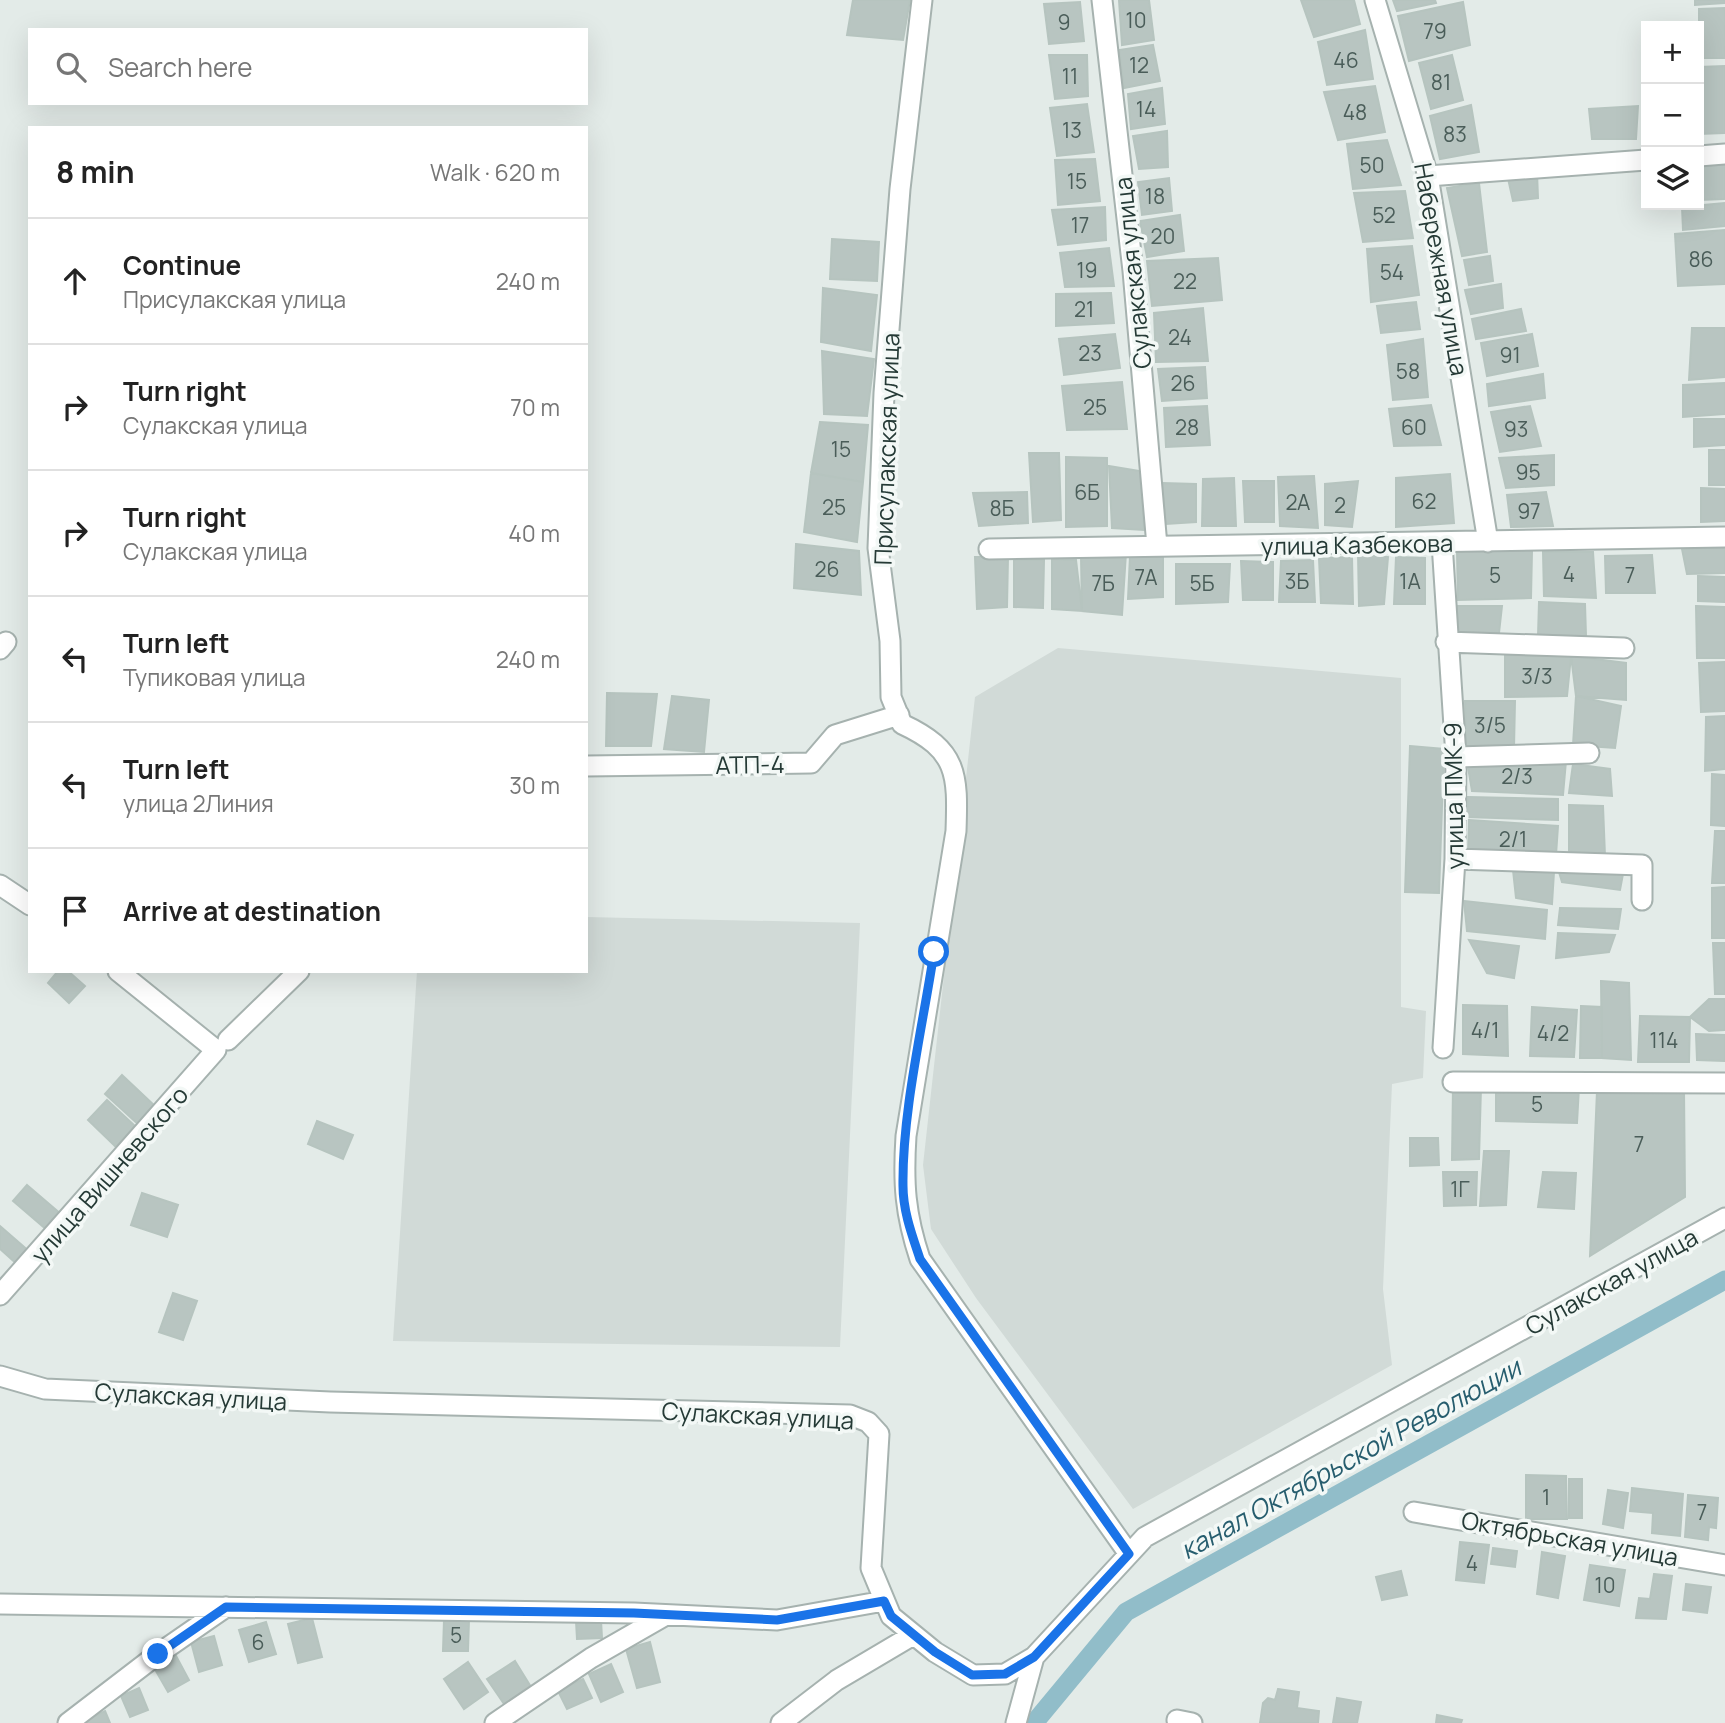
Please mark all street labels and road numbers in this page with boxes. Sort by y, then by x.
street label: Набережная улица [1407,160,1477,378]
street label: Сулакская улица [1106,176,1158,370]
street label: Присулакская улица [865,332,907,566]
street label: улица Казбекова [1261,526,1453,562]
street label: улица ПМК-9 [1435,722,1471,870]
street label: АТП-4 [715,747,785,781]
street label: улица Вишневского [23,1078,195,1270]
street label: Сулакская улица [1519,1220,1703,1342]
street label: Сулакская улица [94,1374,288,1418]
street label: Сулакская улица [661,1393,855,1437]
street label: Октябрьская улица [1459,1503,1681,1573]

